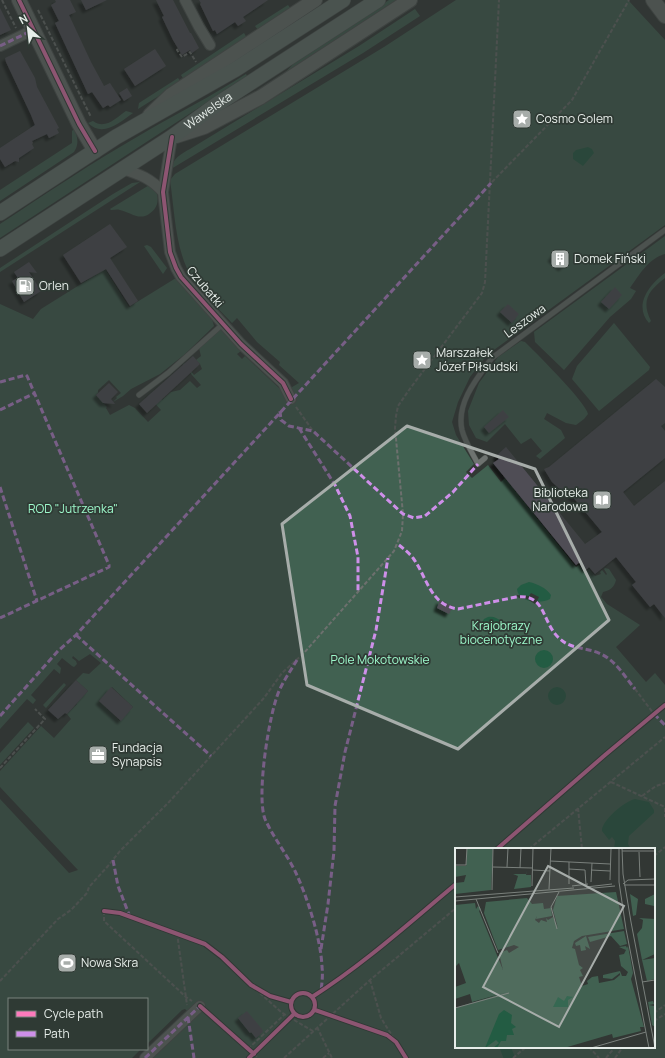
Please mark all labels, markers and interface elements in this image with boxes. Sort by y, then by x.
north arrow [8,8,48,48]
text: N [16,10,30,27]
street label: Wawelska [181,88,235,133]
place icon: Cosmo Golem [511,108,533,130]
place label: Cosmo Golem [536,110,613,127]
building icon: Domek Fiński [549,248,571,270]
place label: Domek Fiński [574,250,646,267]
street label: Czubatki [183,262,228,311]
fuel station icon: Orlen [14,275,36,297]
place label: Orlen [39,277,69,294]
street label: Leszowa [500,300,549,341]
place label: Marszałek Józef Piłsudski [436,344,518,375]
place icon: Marszałek Józef Piłsudski [411,349,433,371]
place label: Biblioteka Narodowa [532,484,588,515]
library icon: Biblioteka Narodowa [591,489,613,511]
park label: ROD "Jutrzenka" [28,500,118,517]
park label: Krajobrazy biocenotyczne [460,617,542,648]
park label: Pole Mokotowskie [330,651,430,668]
place label: Fundacja Synapsis [112,739,162,770]
office icon: Fundacja Synapsis [87,744,109,766]
inset map [455,848,655,1048]
sports icon: Nowa Skra [56,952,78,974]
place label: Nowa Skra [81,954,138,971]
legend [8,998,148,1050]
text: Cycle path [44,1005,103,1022]
text: Path [44,1025,70,1042]

